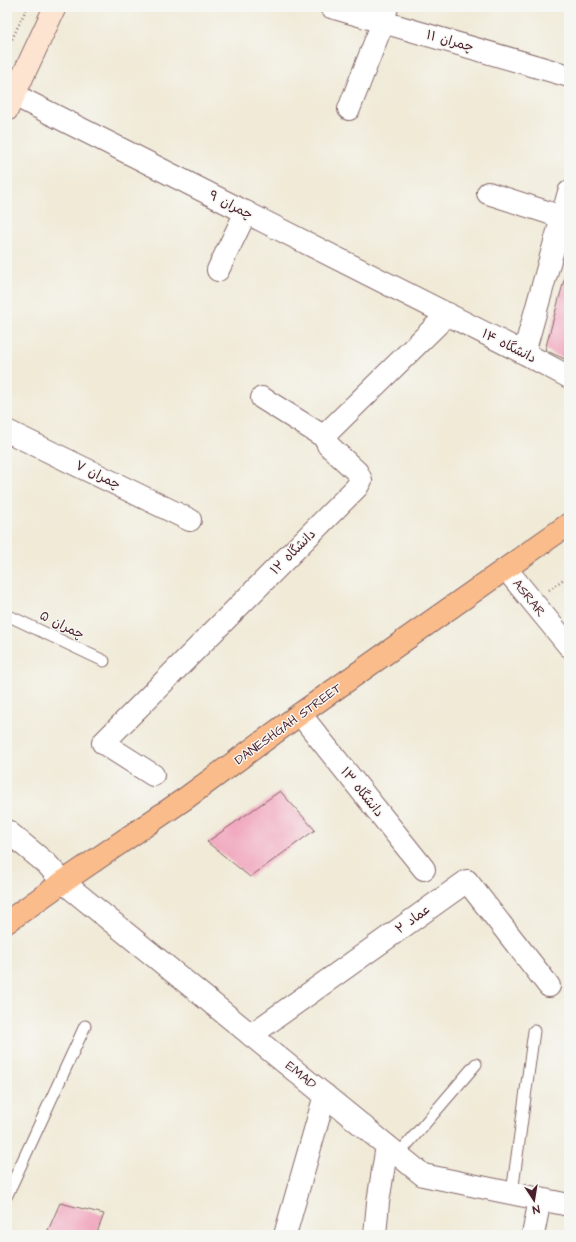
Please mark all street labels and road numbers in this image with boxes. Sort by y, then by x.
street label: چمران ۱۱ [424,26,476,56]
street label: چمران ۹ [206,186,256,224]
street label: دانشگاه ۱۴ [479,325,539,367]
street label: چمران ۷ [72,456,124,494]
street label: دانشگاه ۱۲ [266,525,320,579]
street label: ASRAR [508,575,550,621]
street label: چمران ۵ [36,606,88,644]
street label: DANESHGAH STREET [231,678,346,769]
street label: دانشگاه ۱۳ [336,763,388,821]
street label: عماد ۲ [392,900,434,938]
street label: EMAD [282,1057,321,1093]

